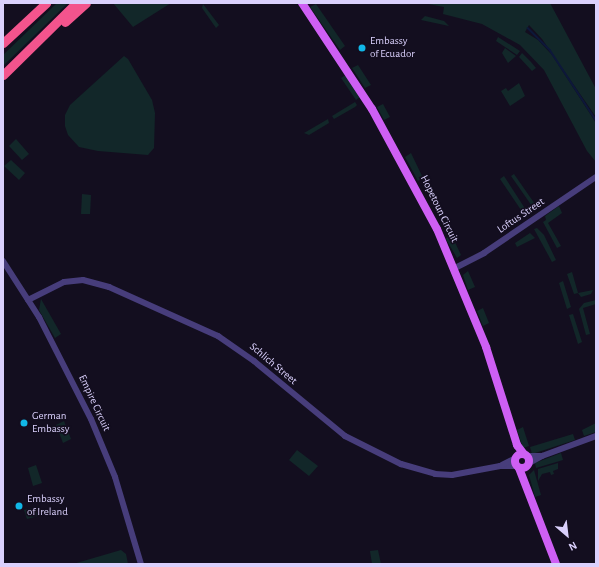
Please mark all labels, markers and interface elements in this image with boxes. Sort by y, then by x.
place label: Embassy of Ecuador [370,35,415,61]
marker: Embassy of Ecuador [357,43,367,53]
street label: Hopetoun Circuit [417,173,461,245]
street label: Loftus Street [495,195,547,237]
street label: Schlich Street [247,340,299,388]
street label: Empire Circuit [75,373,113,433]
place label: German Embassy [32,410,70,436]
marker: German Embassy [19,418,29,428]
place label: Embassy of Ireland [27,493,68,519]
marker: Embassy of Ireland [14,501,24,511]
north arrow [547,515,587,555]
text: N [567,539,579,553]

